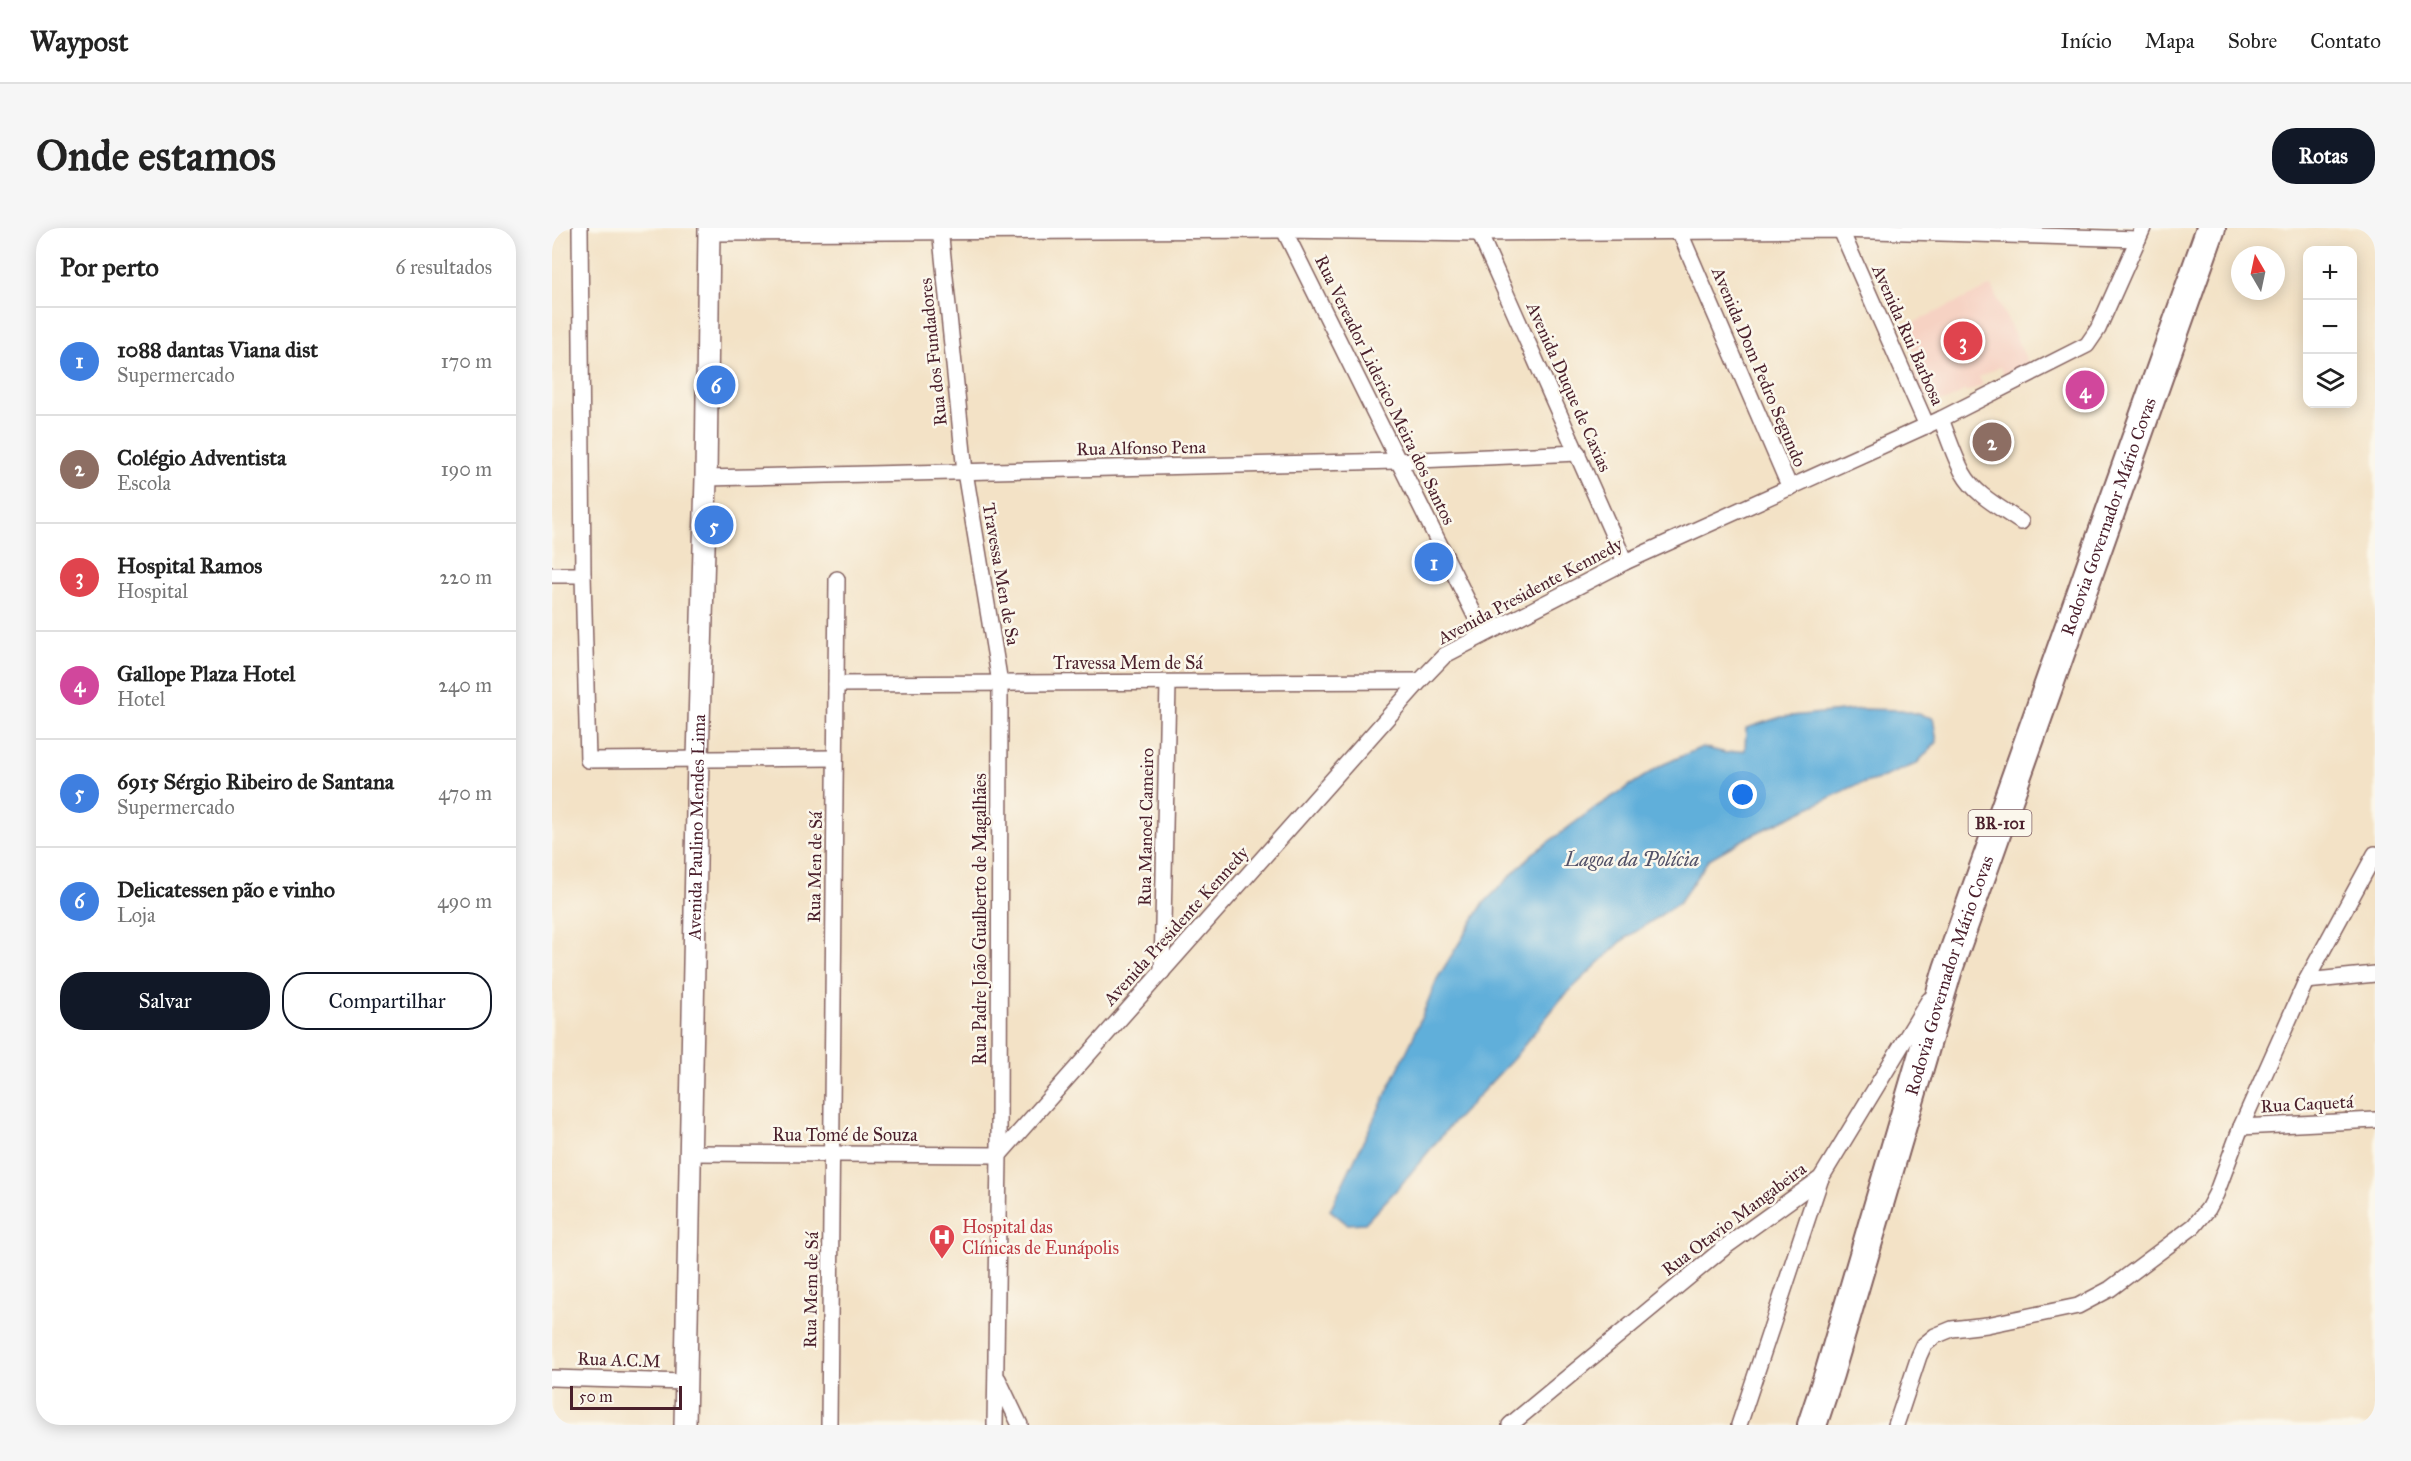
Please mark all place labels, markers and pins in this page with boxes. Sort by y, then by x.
pin: 3 [1944,318,1982,364]
pin: 6 [696,362,736,408]
pin: 4 [2066,368,2104,412]
pin: 2 [1972,420,2012,464]
pin: 5 [694,502,734,548]
pin: 1 [1414,540,1454,584]
place label: Hospital das Clínicas de Eunápolis [962,1216,1119,1259]
hospital icon: Hospital das Clínicas de Eunápolis [927,1222,957,1260]

